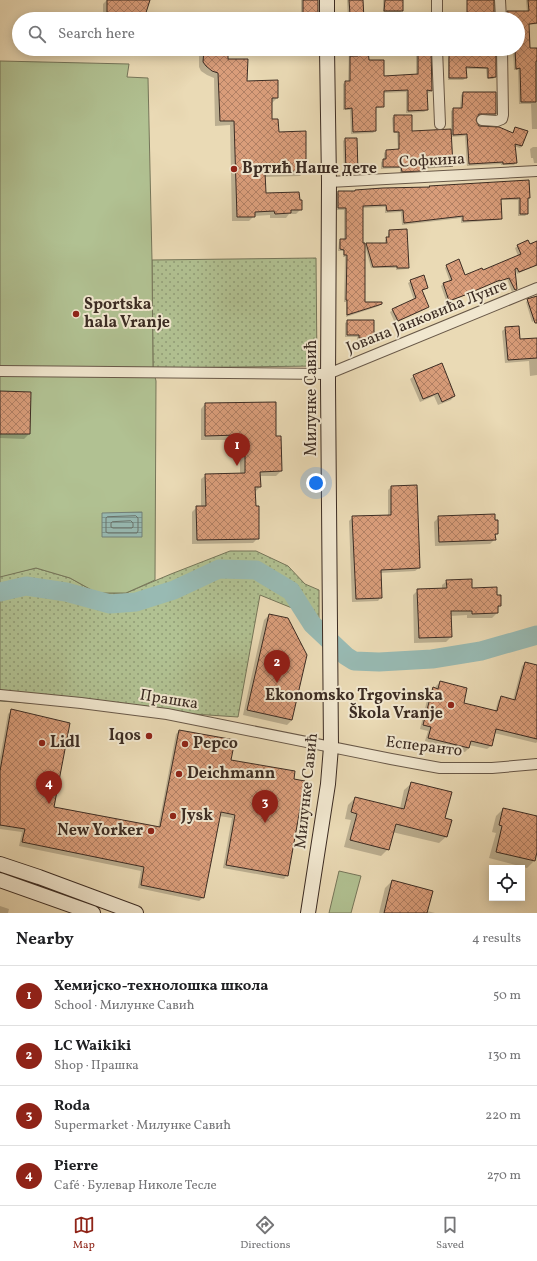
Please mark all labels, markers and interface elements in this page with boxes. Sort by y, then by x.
search box [12,12,525,56]
icon: search [26,23,48,45]
text: Search here [58,24,135,45]
street label: Софкина [398,148,466,174]
place label: Вртић Наше дете [242,158,377,180]
marker: Вртић Наше дете [229,164,239,174]
street label: Јована Јанковића Лунге [343,275,511,359]
place label: Sportska hala Vranje [84,294,170,334]
marker: Sportska hala Vranje [71,309,81,319]
street label: Милунке Савић [301,340,323,456]
pin: 1 [224,433,250,466]
your location [306,473,326,493]
pin: 2 [264,650,290,683]
street label: Прашка [138,685,200,715]
place label: Ekonomsko Trgovinska Škola Vranje [265,685,443,725]
marker: Ekonomsko Trgovinska Škola Vranje [446,700,456,710]
place label: Iqos [109,725,141,747]
marker: Iqos [144,731,154,741]
street label: Есперанто [384,731,464,763]
place label: Lidl [50,732,81,754]
street label: Милунке Савић [290,732,324,850]
place label: Pepco [193,733,238,755]
marker: Lidl [37,738,47,748]
marker: Pepco [180,739,190,749]
place label: Deichmann [187,763,276,785]
marker: Deichmann [174,769,184,779]
pin: 4 [36,771,62,804]
pin: 3 [252,790,278,823]
place label: Jysk [180,805,213,827]
marker: Jysk [168,811,178,821]
place label: New Yorker [57,820,143,842]
marker: New Yorker [146,826,156,836]
map controls [489,865,525,901]
button: locate [489,865,525,901]
text: Nearby [16,928,74,951]
text: 4 results [472,930,521,948]
text: Хемијско-технолошка школа [54,976,268,997]
text: 1 [26,987,32,1005]
text: 50 m [493,987,521,1005]
text: School · Милунке Савић [54,997,194,1015]
text: LC Waikiki [54,1036,131,1057]
text: 2 [26,1047,32,1065]
text: 130 m [488,1047,521,1065]
text: Shop · Прашка [54,1057,139,1075]
text: Roda [54,1096,90,1117]
text: 3 [26,1107,32,1125]
text: 220 m [485,1107,521,1125]
text: Supermarket · Милунке Савић [54,1117,231,1135]
text: Pierre [54,1156,98,1177]
text: 4 [25,1167,33,1185]
text: 270 m [487,1167,521,1185]
text: Café · Булевар Николе Тесле [54,1177,217,1195]
tab: Map [73,1214,95,1253]
tab: Directions [240,1214,291,1253]
tab: Saved [436,1214,464,1253]

